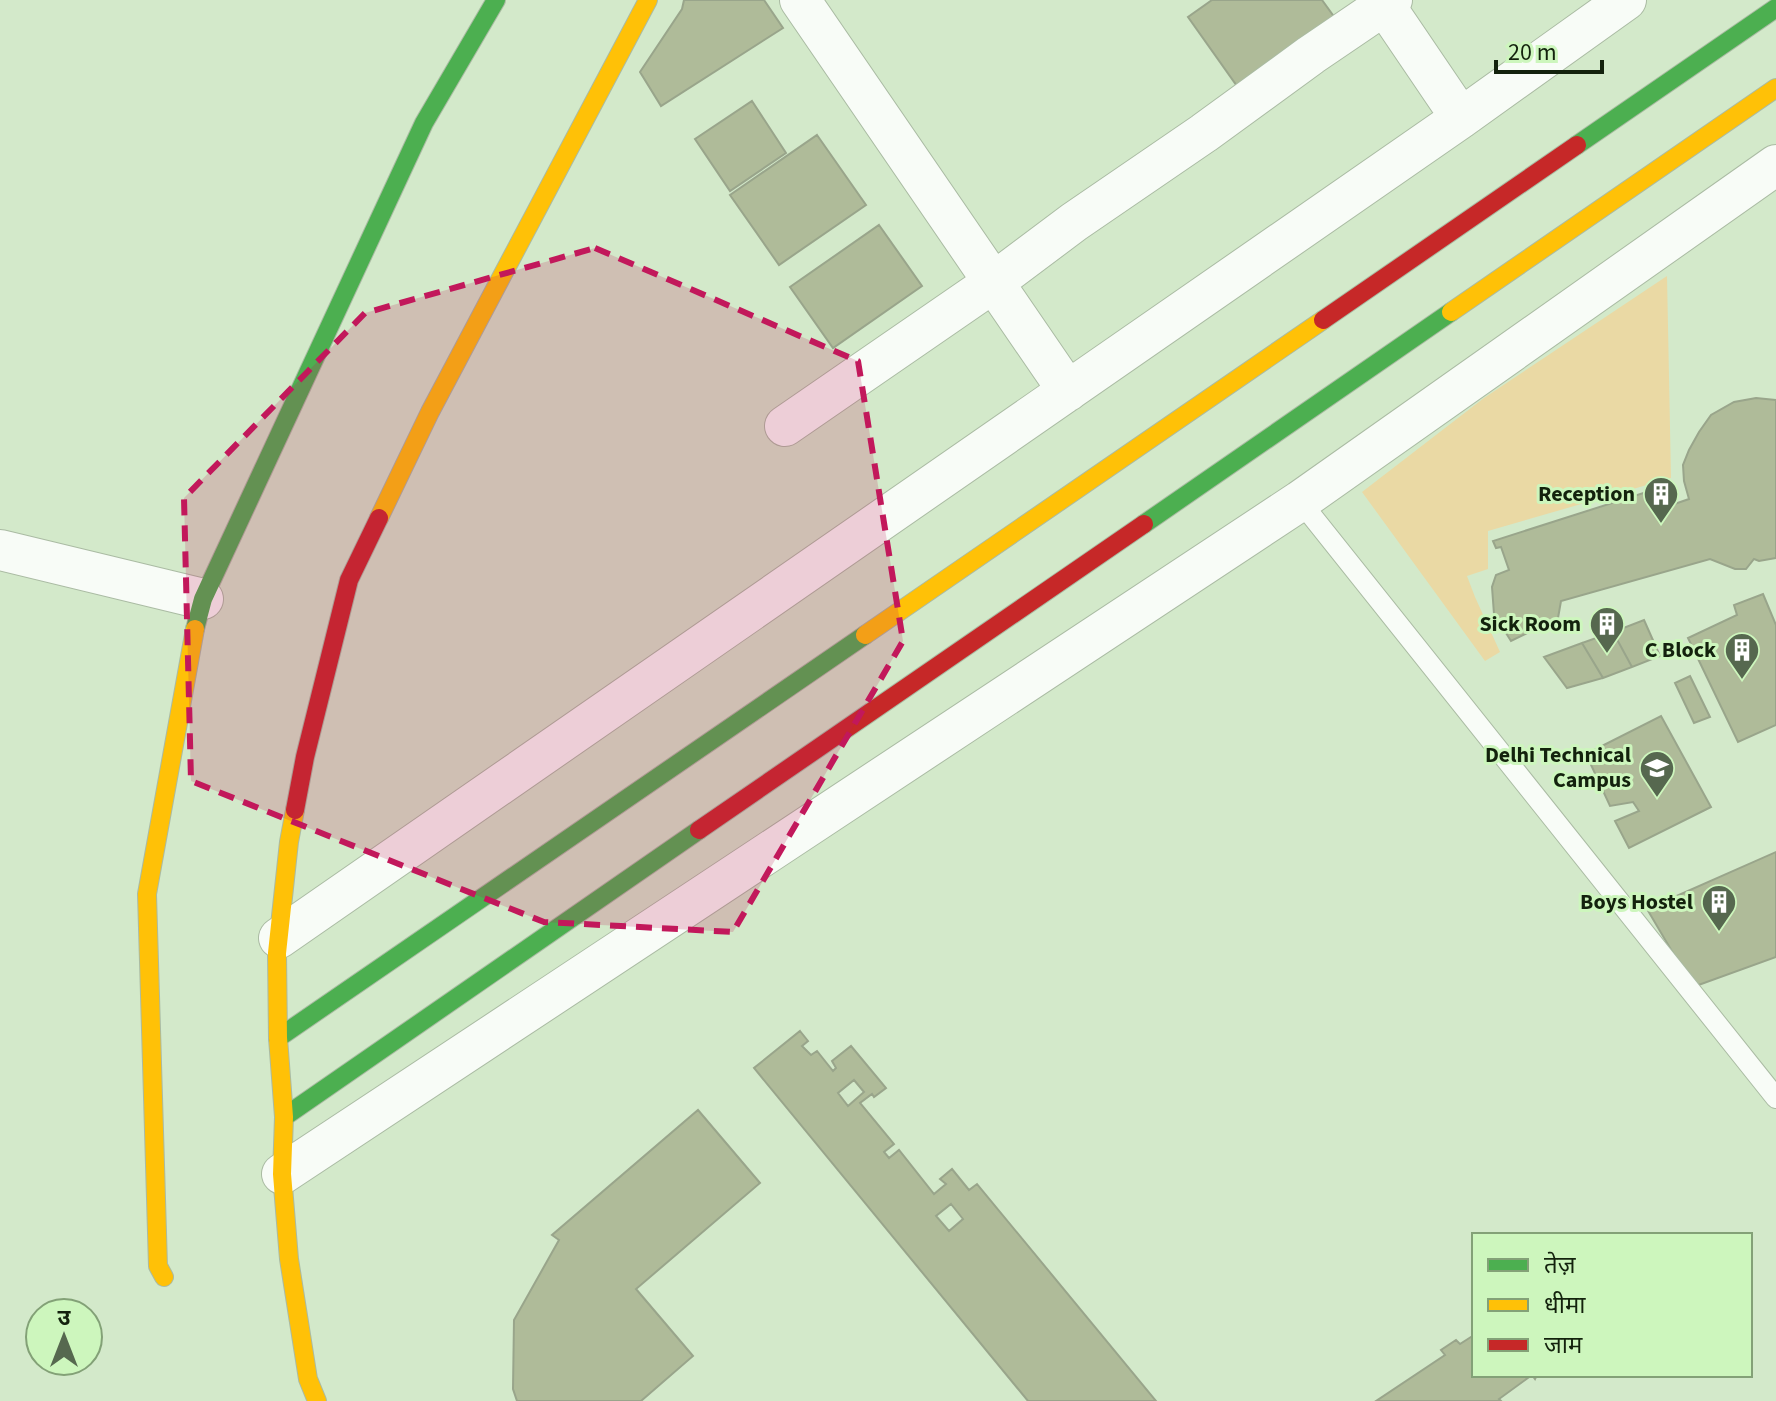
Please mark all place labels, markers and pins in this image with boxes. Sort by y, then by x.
building icon: Reception [1642,475,1680,525]
place label: Reception [1538,478,1635,510]
building icon: Sick Room [1588,605,1626,655]
place label: Sick Room [1479,608,1581,640]
building icon: C Block [1723,631,1761,681]
place label: C Block [1645,634,1716,666]
place label: Delhi Technical Campus [1485,739,1632,796]
school or university icon: Delhi Technical Campus [1638,749,1676,799]
building icon: Boys Hostel [1700,883,1738,933]
place label: Boys Hostel [1580,886,1694,918]

